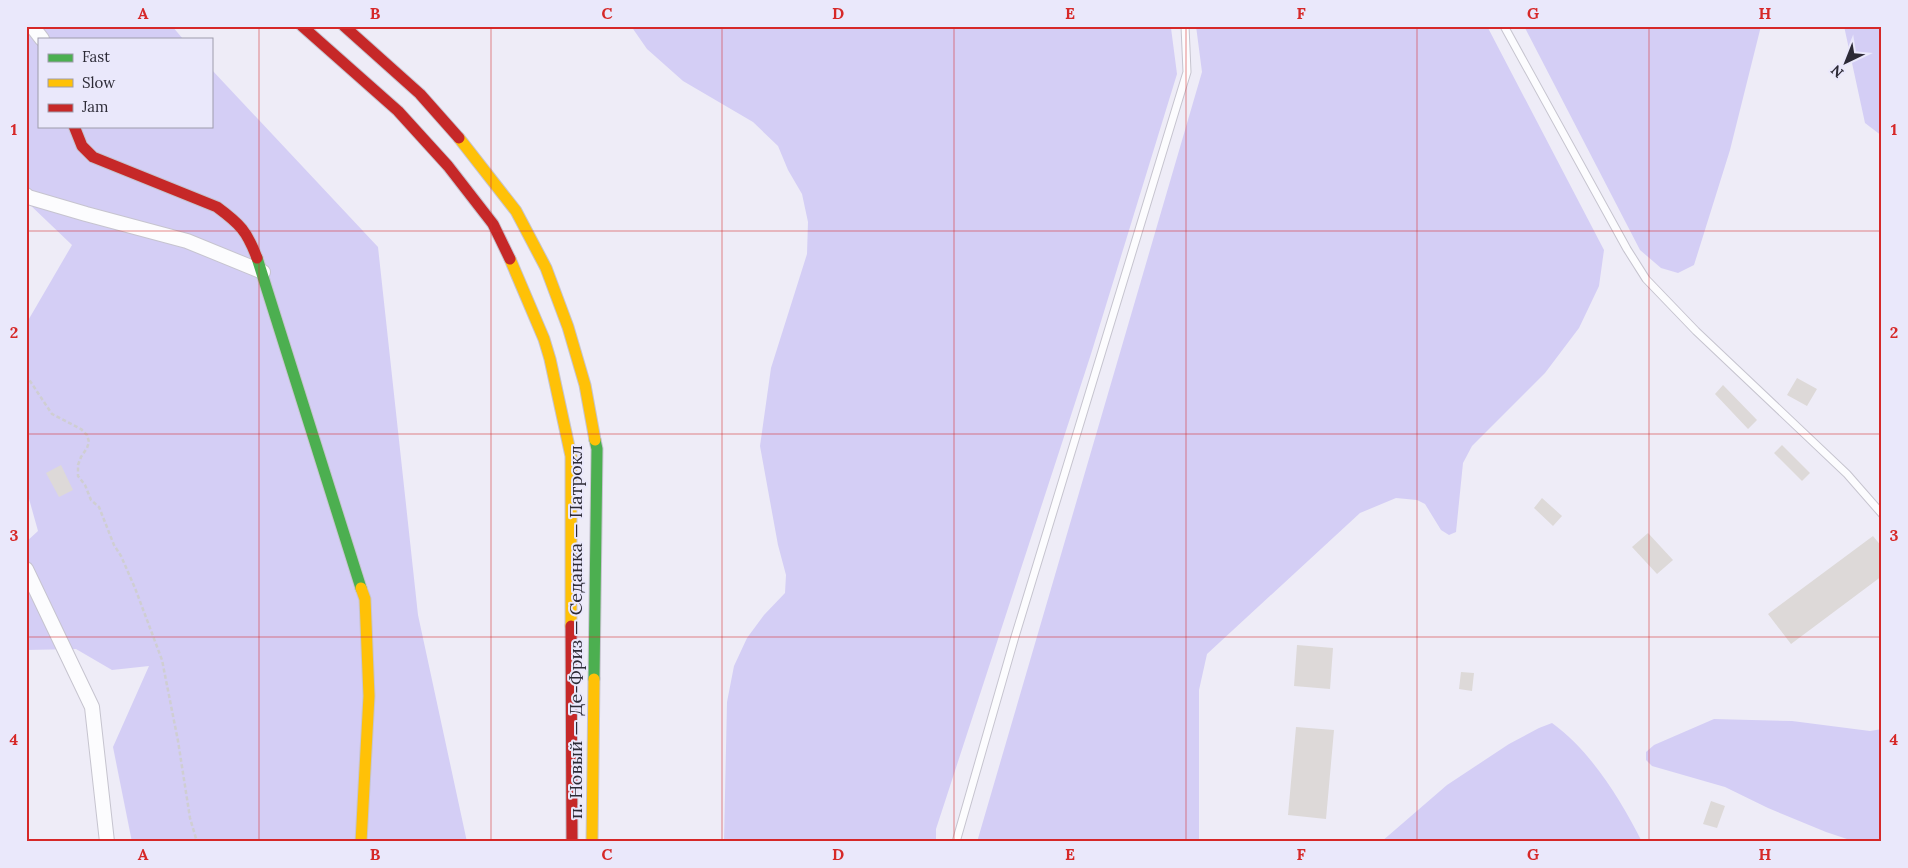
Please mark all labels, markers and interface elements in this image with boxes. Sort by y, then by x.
text: A [138,3,149,23]
text: B [370,3,381,23]
text: C [601,3,613,23]
text: D [832,3,844,23]
text: E [1065,3,1075,23]
text: F [1296,3,1306,23]
text: G [1527,3,1539,23]
text: H [1759,3,1772,23]
legend [38,38,212,128]
north arrow [1820,38,1870,88]
text: Fast [82,47,110,66]
text: N [1827,61,1847,82]
text: Slow [82,73,115,92]
text: Jam [81,97,109,116]
text: 1 [11,119,17,139]
text: 1 [1891,119,1897,139]
text: 2 [10,322,18,342]
text: 2 [1890,322,1898,342]
street label: п. Новый — Де-Фриз — Седанка — Патрокл [564,445,587,819]
text: 3 [10,525,19,545]
text: 3 [1890,525,1899,545]
text: 4 [10,729,19,749]
text: 4 [1890,729,1899,749]
text: A [138,844,149,864]
text: B [370,844,381,864]
text: C [601,844,613,864]
text: D [832,844,844,864]
text: E [1065,844,1075,864]
text: F [1296,844,1306,864]
text: G [1527,844,1539,864]
text: H [1759,844,1772,864]

